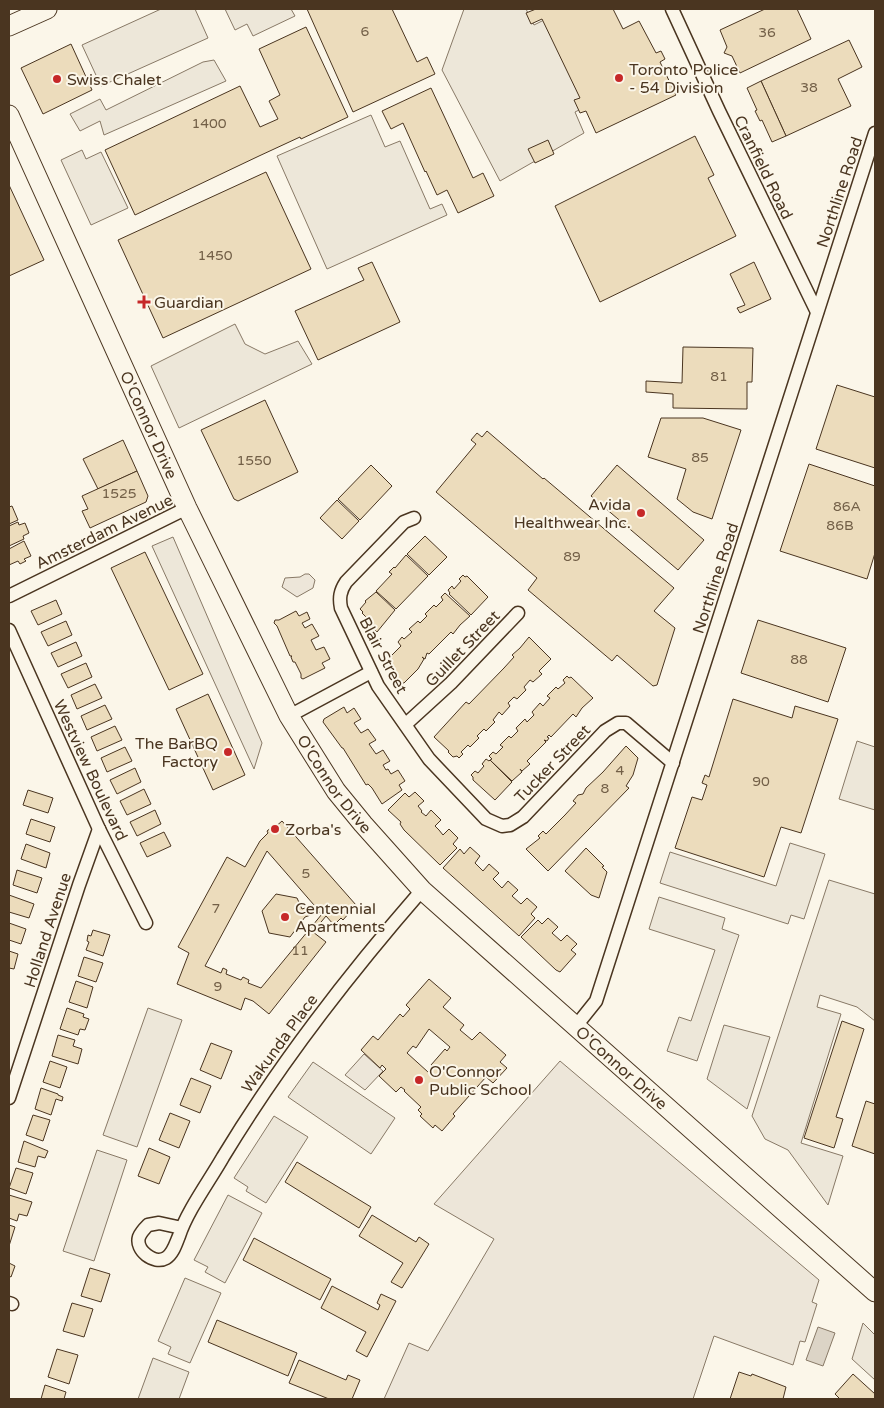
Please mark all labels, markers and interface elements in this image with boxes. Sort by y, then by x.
house number: 6 [361,23,370,40]
house number: 36 [758,24,776,41]
place label: Toronto Police - 54 Division [629,60,738,98]
place label: Swiss Chalet [67,70,162,90]
marker: Toronto Police - 54 Division [613,72,625,84]
marker: Swiss Chalet [51,73,63,85]
house number: 38 [800,79,818,96]
street label: Cranfield Road [729,112,797,223]
house number: 1400 [191,115,227,132]
street label: Northline Road [813,134,867,250]
house number: 1450 [197,247,233,264]
place label: Guardian [154,293,224,313]
marker: Guardian [138,296,150,308]
street label: O'Connor Drive [115,368,181,482]
house number: 81 [710,368,728,385]
house number: 85 [691,449,709,466]
house number: 1550 [236,452,272,469]
house number: 1525 [101,485,137,502]
street label: Amsterdam Avenue [33,490,176,574]
place label: Avida Healthwear Inc. [514,495,631,533]
house number: 86A [833,498,861,515]
marker: Avida Healthwear Inc. [635,507,647,519]
house number: 86B [826,517,854,534]
street label: Northline Road [689,520,743,636]
house number: 89 [563,548,581,565]
street label: Guillet Street [421,606,504,691]
street label: Blair Street [355,614,412,697]
house number: 88 [790,651,808,668]
street label: Westview Boulevard [49,697,132,844]
street label: Tucker Street [511,721,595,807]
street label: O'Connor Drive [292,731,376,838]
place label: The BarBQ Factory [135,734,218,772]
marker: The BarBQ Factory [222,746,234,758]
house number: 4 [616,762,625,779]
house number: 90 [752,773,770,790]
house number: 8 [601,780,610,797]
place label: Zorba's [285,820,341,840]
marker: Zorba's [269,823,281,835]
house number: 5 [302,865,310,882]
street label: Holland Avenue [20,870,76,990]
place label: Centennial Apartments [295,899,385,937]
house number: 7 [212,900,220,917]
marker: Centennial Apartments [279,911,291,923]
house number: 11 [291,942,309,959]
house number: 9 [214,978,222,995]
street label: Wakunda Place [237,990,322,1097]
street label: O'Connor Drive [571,1022,671,1114]
place label: O'Connor Public School [429,1062,532,1100]
marker: O'Connor Public School [413,1074,425,1086]

